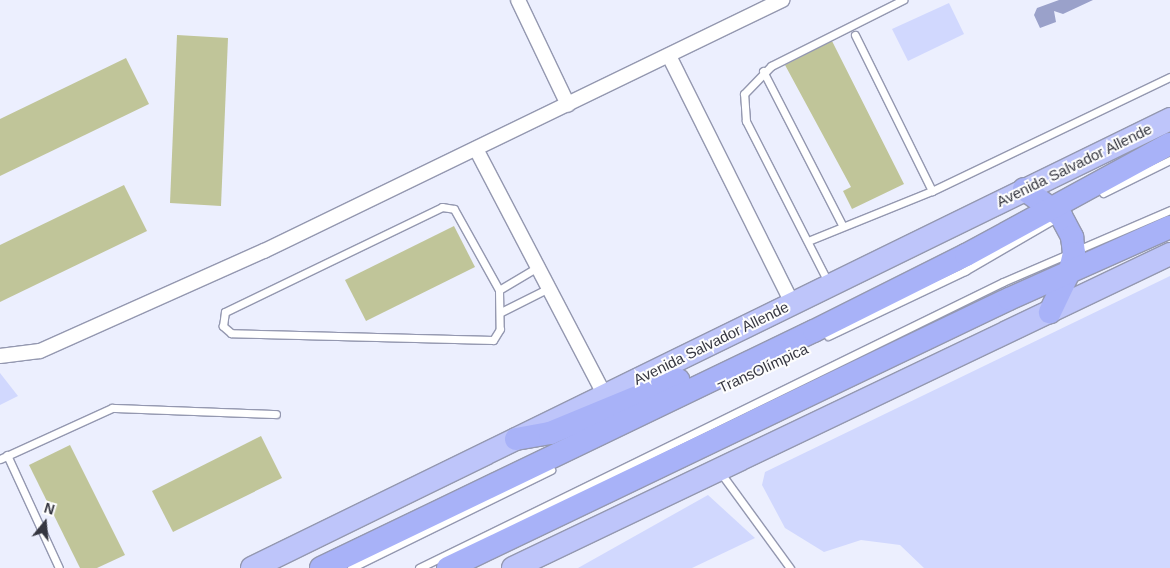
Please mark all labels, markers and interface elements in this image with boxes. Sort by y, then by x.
street label: Avenida Salvador Allende [993,119,1155,211]
street label: Avenida Salvador Allende [630,297,792,389]
street label: TransOlímpica [715,339,811,397]
north arrow [20,498,70,548]
text: N [42,500,57,518]

